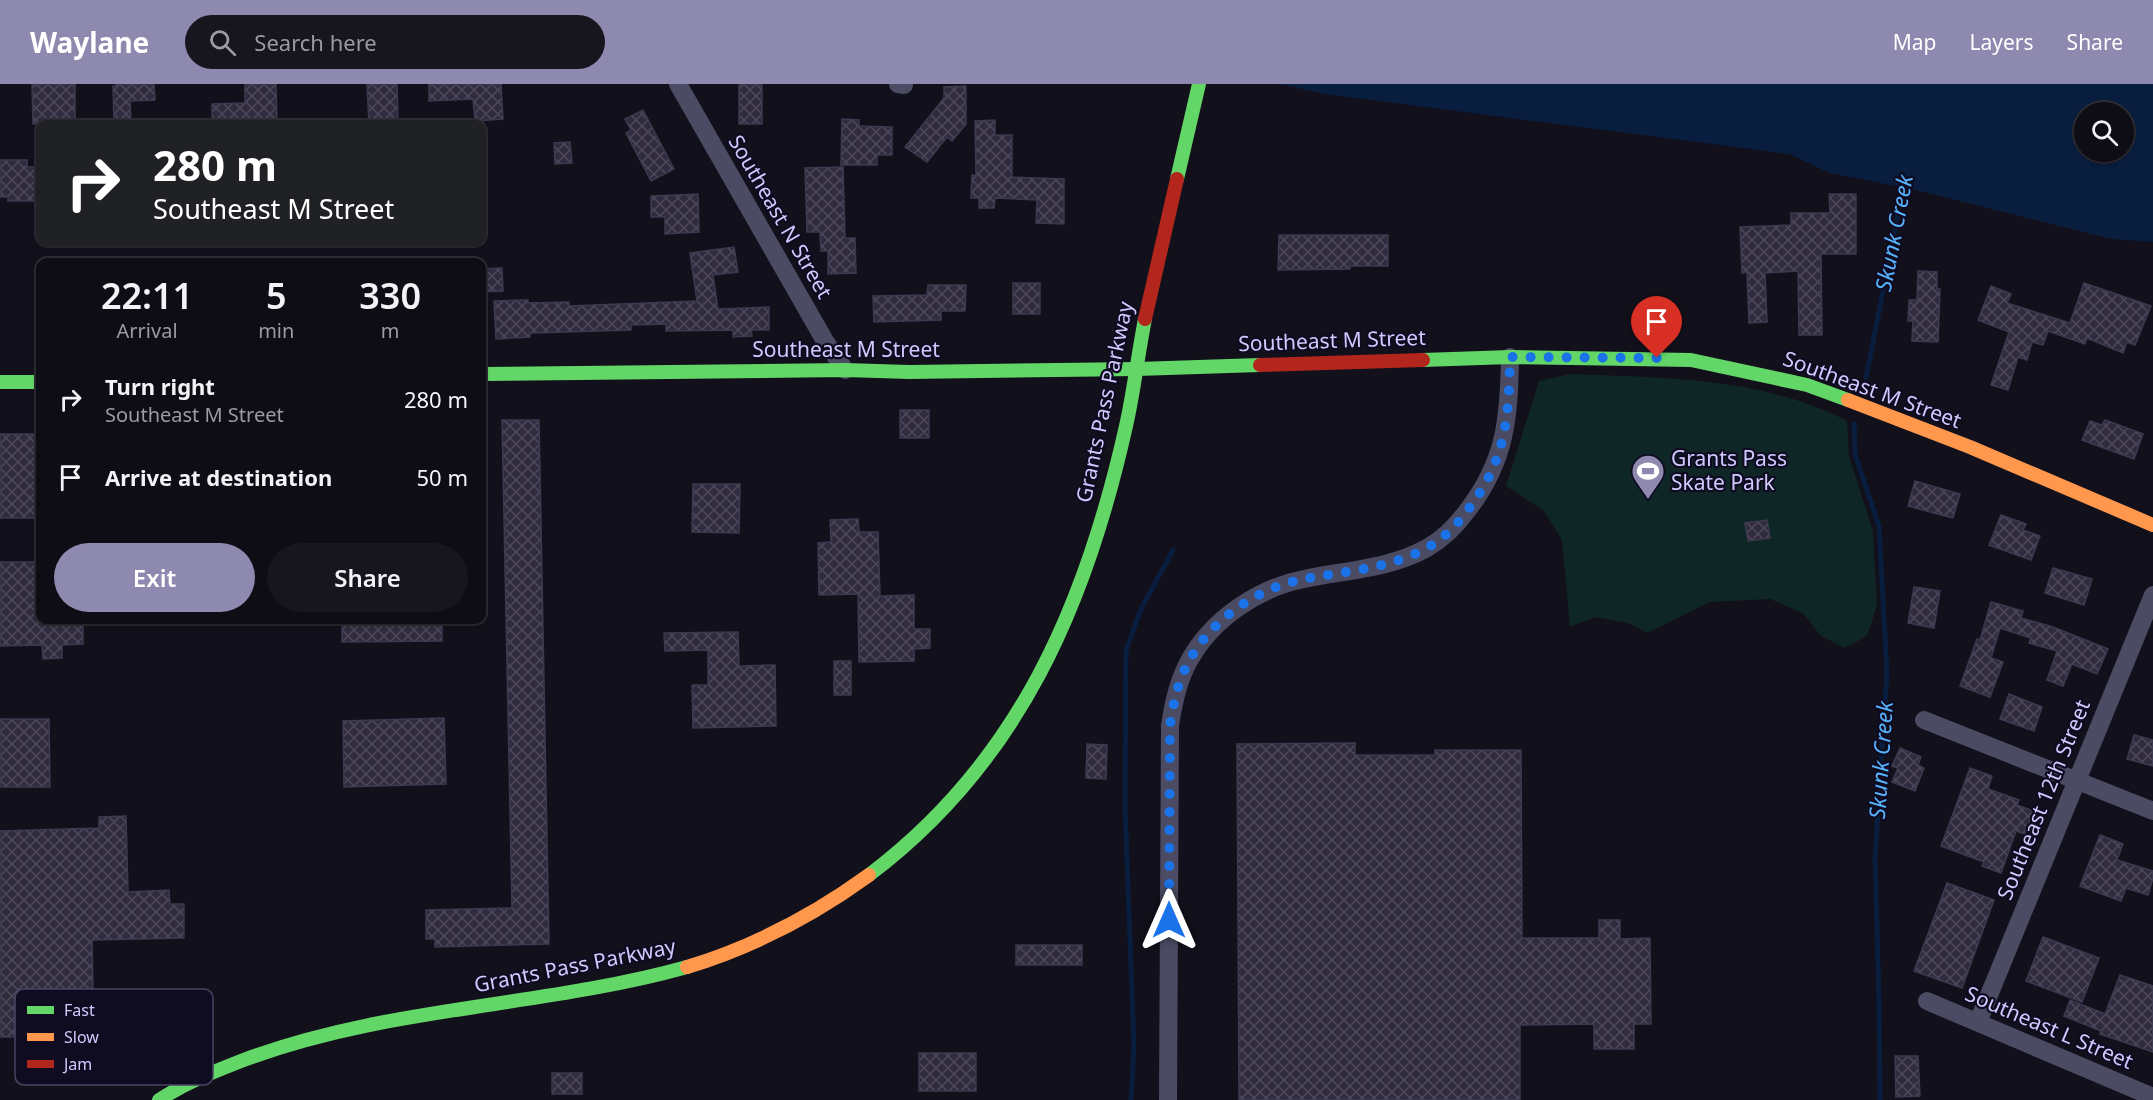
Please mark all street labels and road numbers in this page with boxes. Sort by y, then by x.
street label: Southeast N Street [723,130,839,304]
street label: Grants Pass Parkway [1069,298,1139,505]
street label: Southeast M Street [1238,323,1427,357]
street label: Southeast M Street [752,335,940,363]
street label: Southeast M Street [1779,344,1966,434]
street label: Southeast 12th Street [1990,695,2096,904]
street label: Grants Pass Parkway [472,932,678,998]
street label: Southeast L Street [1961,979,2138,1075]

